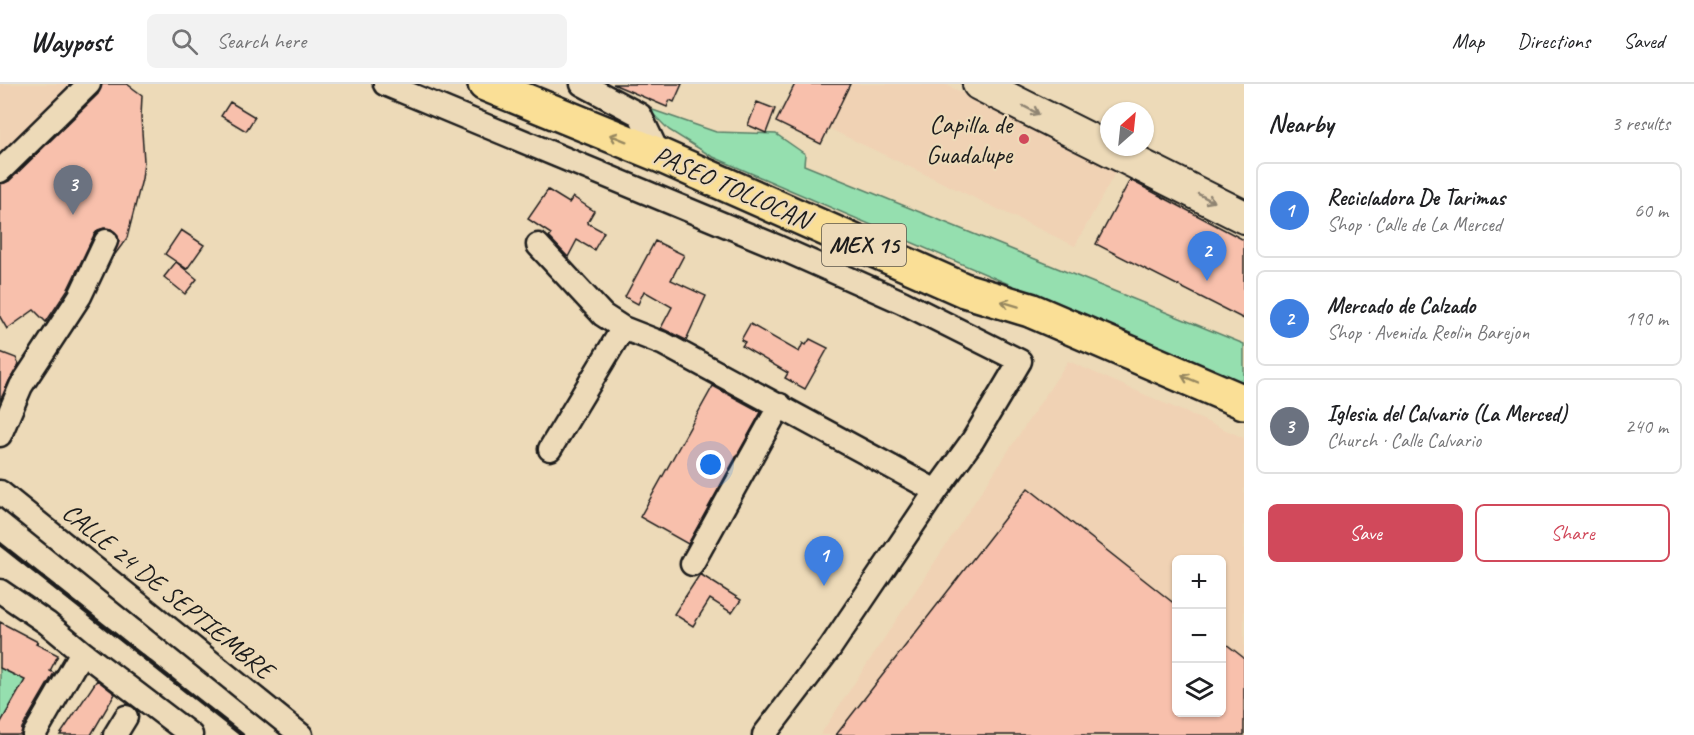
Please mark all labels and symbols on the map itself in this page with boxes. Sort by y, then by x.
north arrow [1100,102,1154,156]
one-way arrow [1022,105,1040,117]
place label: Capilla de Guadalupe [926,108,1015,171]
one-way arrow [610,132,628,143]
marker: Capilla de Guadalupe [1017,132,1031,146]
street label: PASEO TOLLOCAN [649,138,819,238]
pin: 3 [54,166,92,215]
one-way arrow [1196,192,1214,204]
road number: MEX 15 [822,224,906,266]
pin: 2 [1188,232,1226,281]
one-way arrow [1001,298,1020,309]
one-way arrow [1182,372,1200,384]
your location [696,450,725,479]
street label: CALLE 24 DE SEPTIEMBRE [56,496,283,689]
pin: 1 [804,536,844,586]

